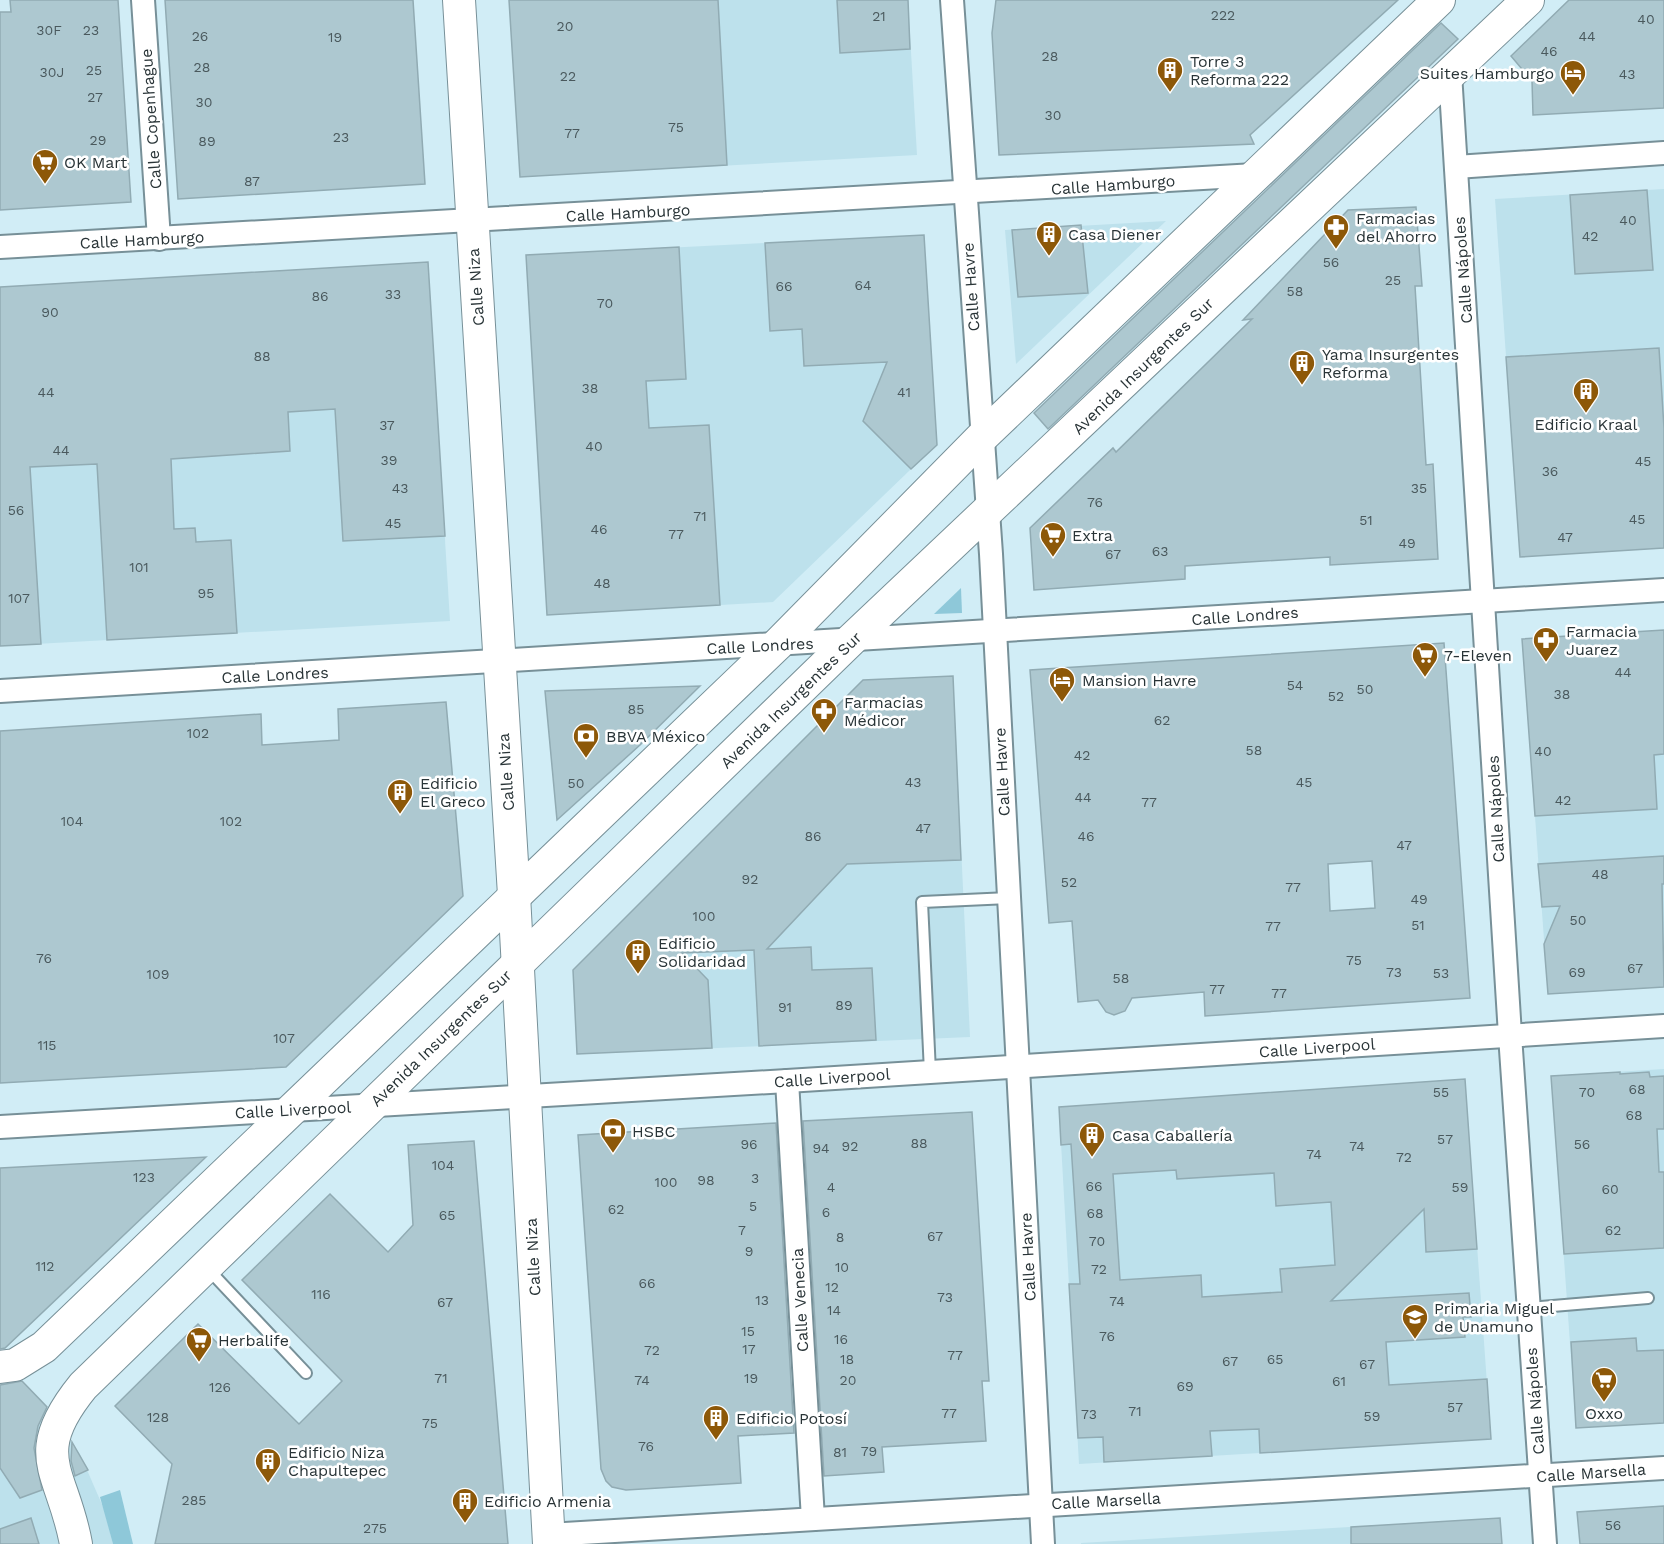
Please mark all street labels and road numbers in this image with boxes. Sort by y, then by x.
street label: Calle Copenhague [137,48,165,190]
street label: Calle Hamburgo [1050,171,1176,199]
street label: Calle Hamburgo [565,200,691,226]
street label: Calle Nápoles [1450,216,1476,324]
street label: Calle Hamburgo [79,227,205,253]
street label: Calle Havre [958,242,984,332]
street label: Calle Niza [464,247,488,327]
street label: Avenida Insurgentes Sur [1068,293,1218,438]
street label: Calle Londres [1191,603,1299,629]
street label: Avenida Insurgentes Sur [716,627,866,772]
street label: Calle Londres [706,634,814,658]
street label: Calle Londres [221,663,329,687]
street label: Calle Havre [990,727,1014,817]
street label: Calle Niza [494,732,518,812]
street label: Calle Nápoles [1484,755,1508,863]
street label: Avenida Insurgentes Sur [366,965,516,1110]
street label: Calle Liverpool [1258,1034,1376,1062]
street label: Calle Liverpool [773,1064,891,1092]
street label: Calle Liverpool [234,1097,352,1123]
street label: Calle Havre [1016,1212,1040,1302]
street label: Calle Niza [521,1217,545,1297]
street label: Calle Venecia [788,1247,812,1353]
street label: Calle Nápoles [1522,1347,1548,1455]
street label: Calle Marsella [1536,1460,1646,1486]
street label: Calle Marsella [1051,1489,1161,1513]

